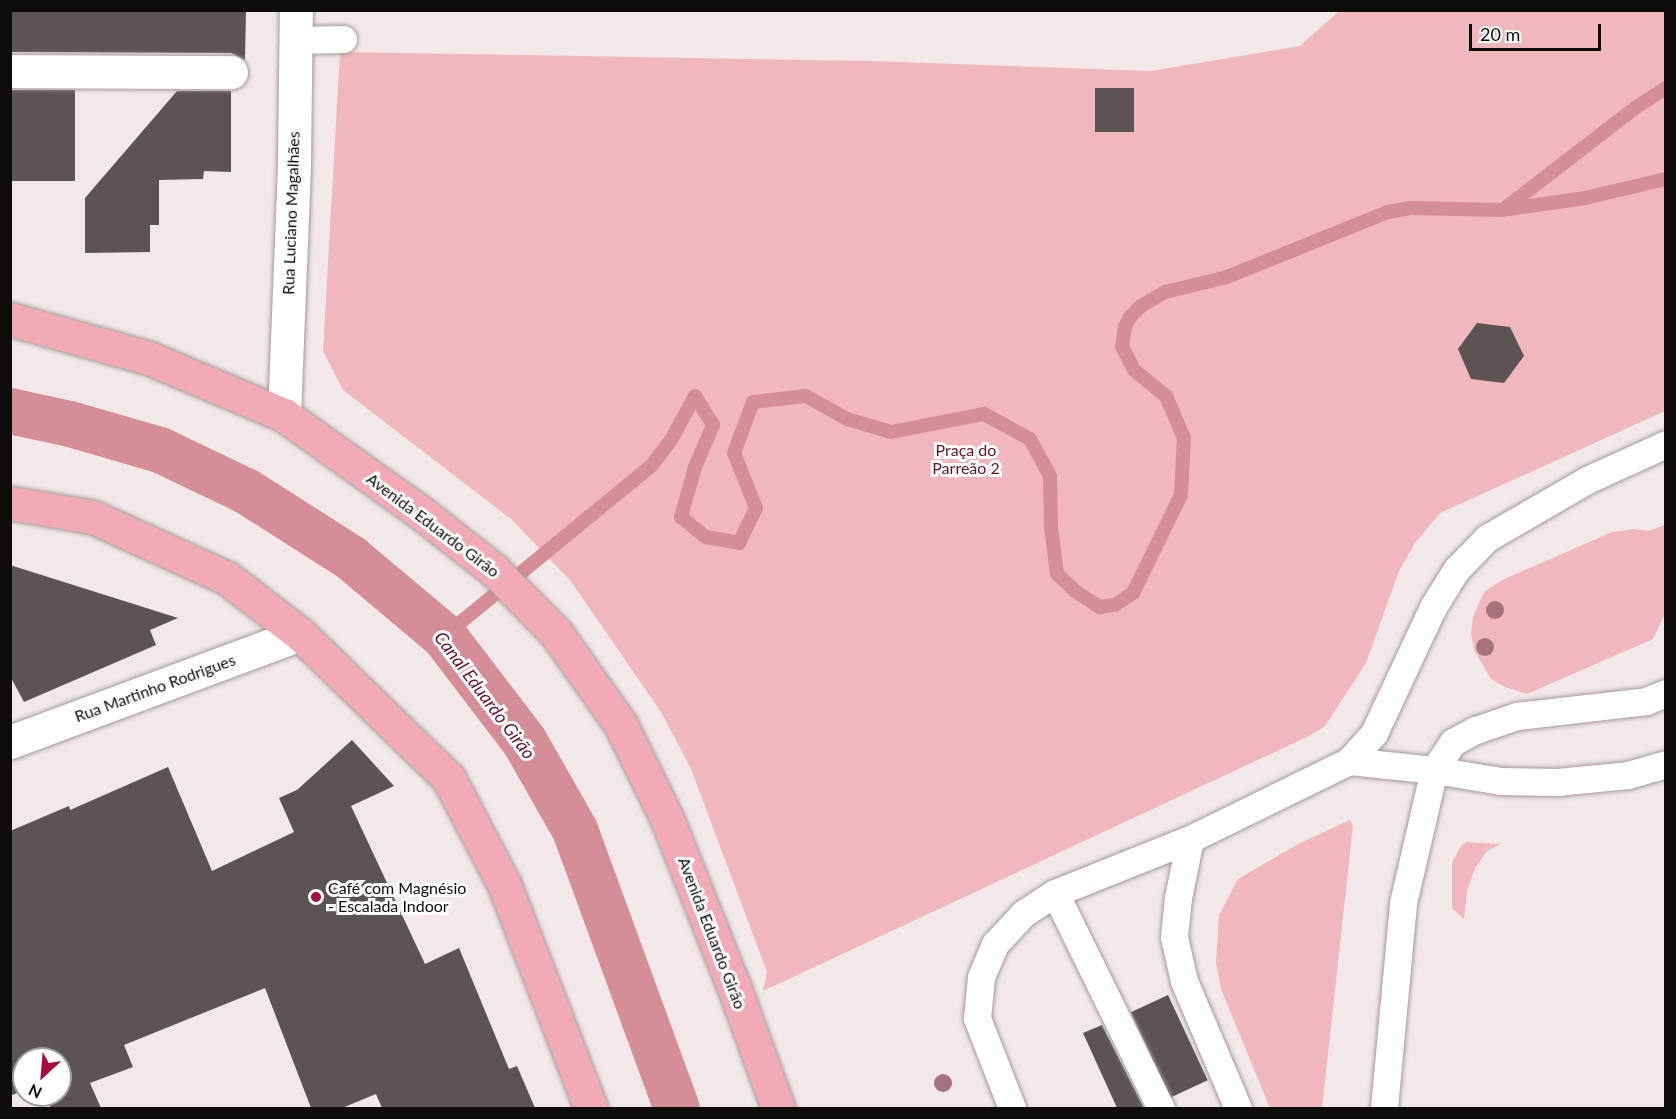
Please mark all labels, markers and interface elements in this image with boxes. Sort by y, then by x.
scale bar [1472,12,1604,50]
text: 20 m [1480,23,1520,45]
street label: Rua Luciano Magalhães [279,131,303,295]
park label: Praça do Parreão 2 [932,440,1000,478]
street label: Avenida Eduardo Girão [363,469,503,581]
water label: Canal Eduardo Girão [430,627,540,763]
street label: Rua Martinho Rodrigues [72,650,238,726]
street label: Avenida Eduardo Girão [674,854,750,1012]
place label: Café com Magnésio - Escalada Indoor [328,878,466,916]
marker: Café com Magnésio - Escalada Indoor [309,890,323,904]
north arrow [12,1047,72,1107]
text: N [25,1081,44,1103]

